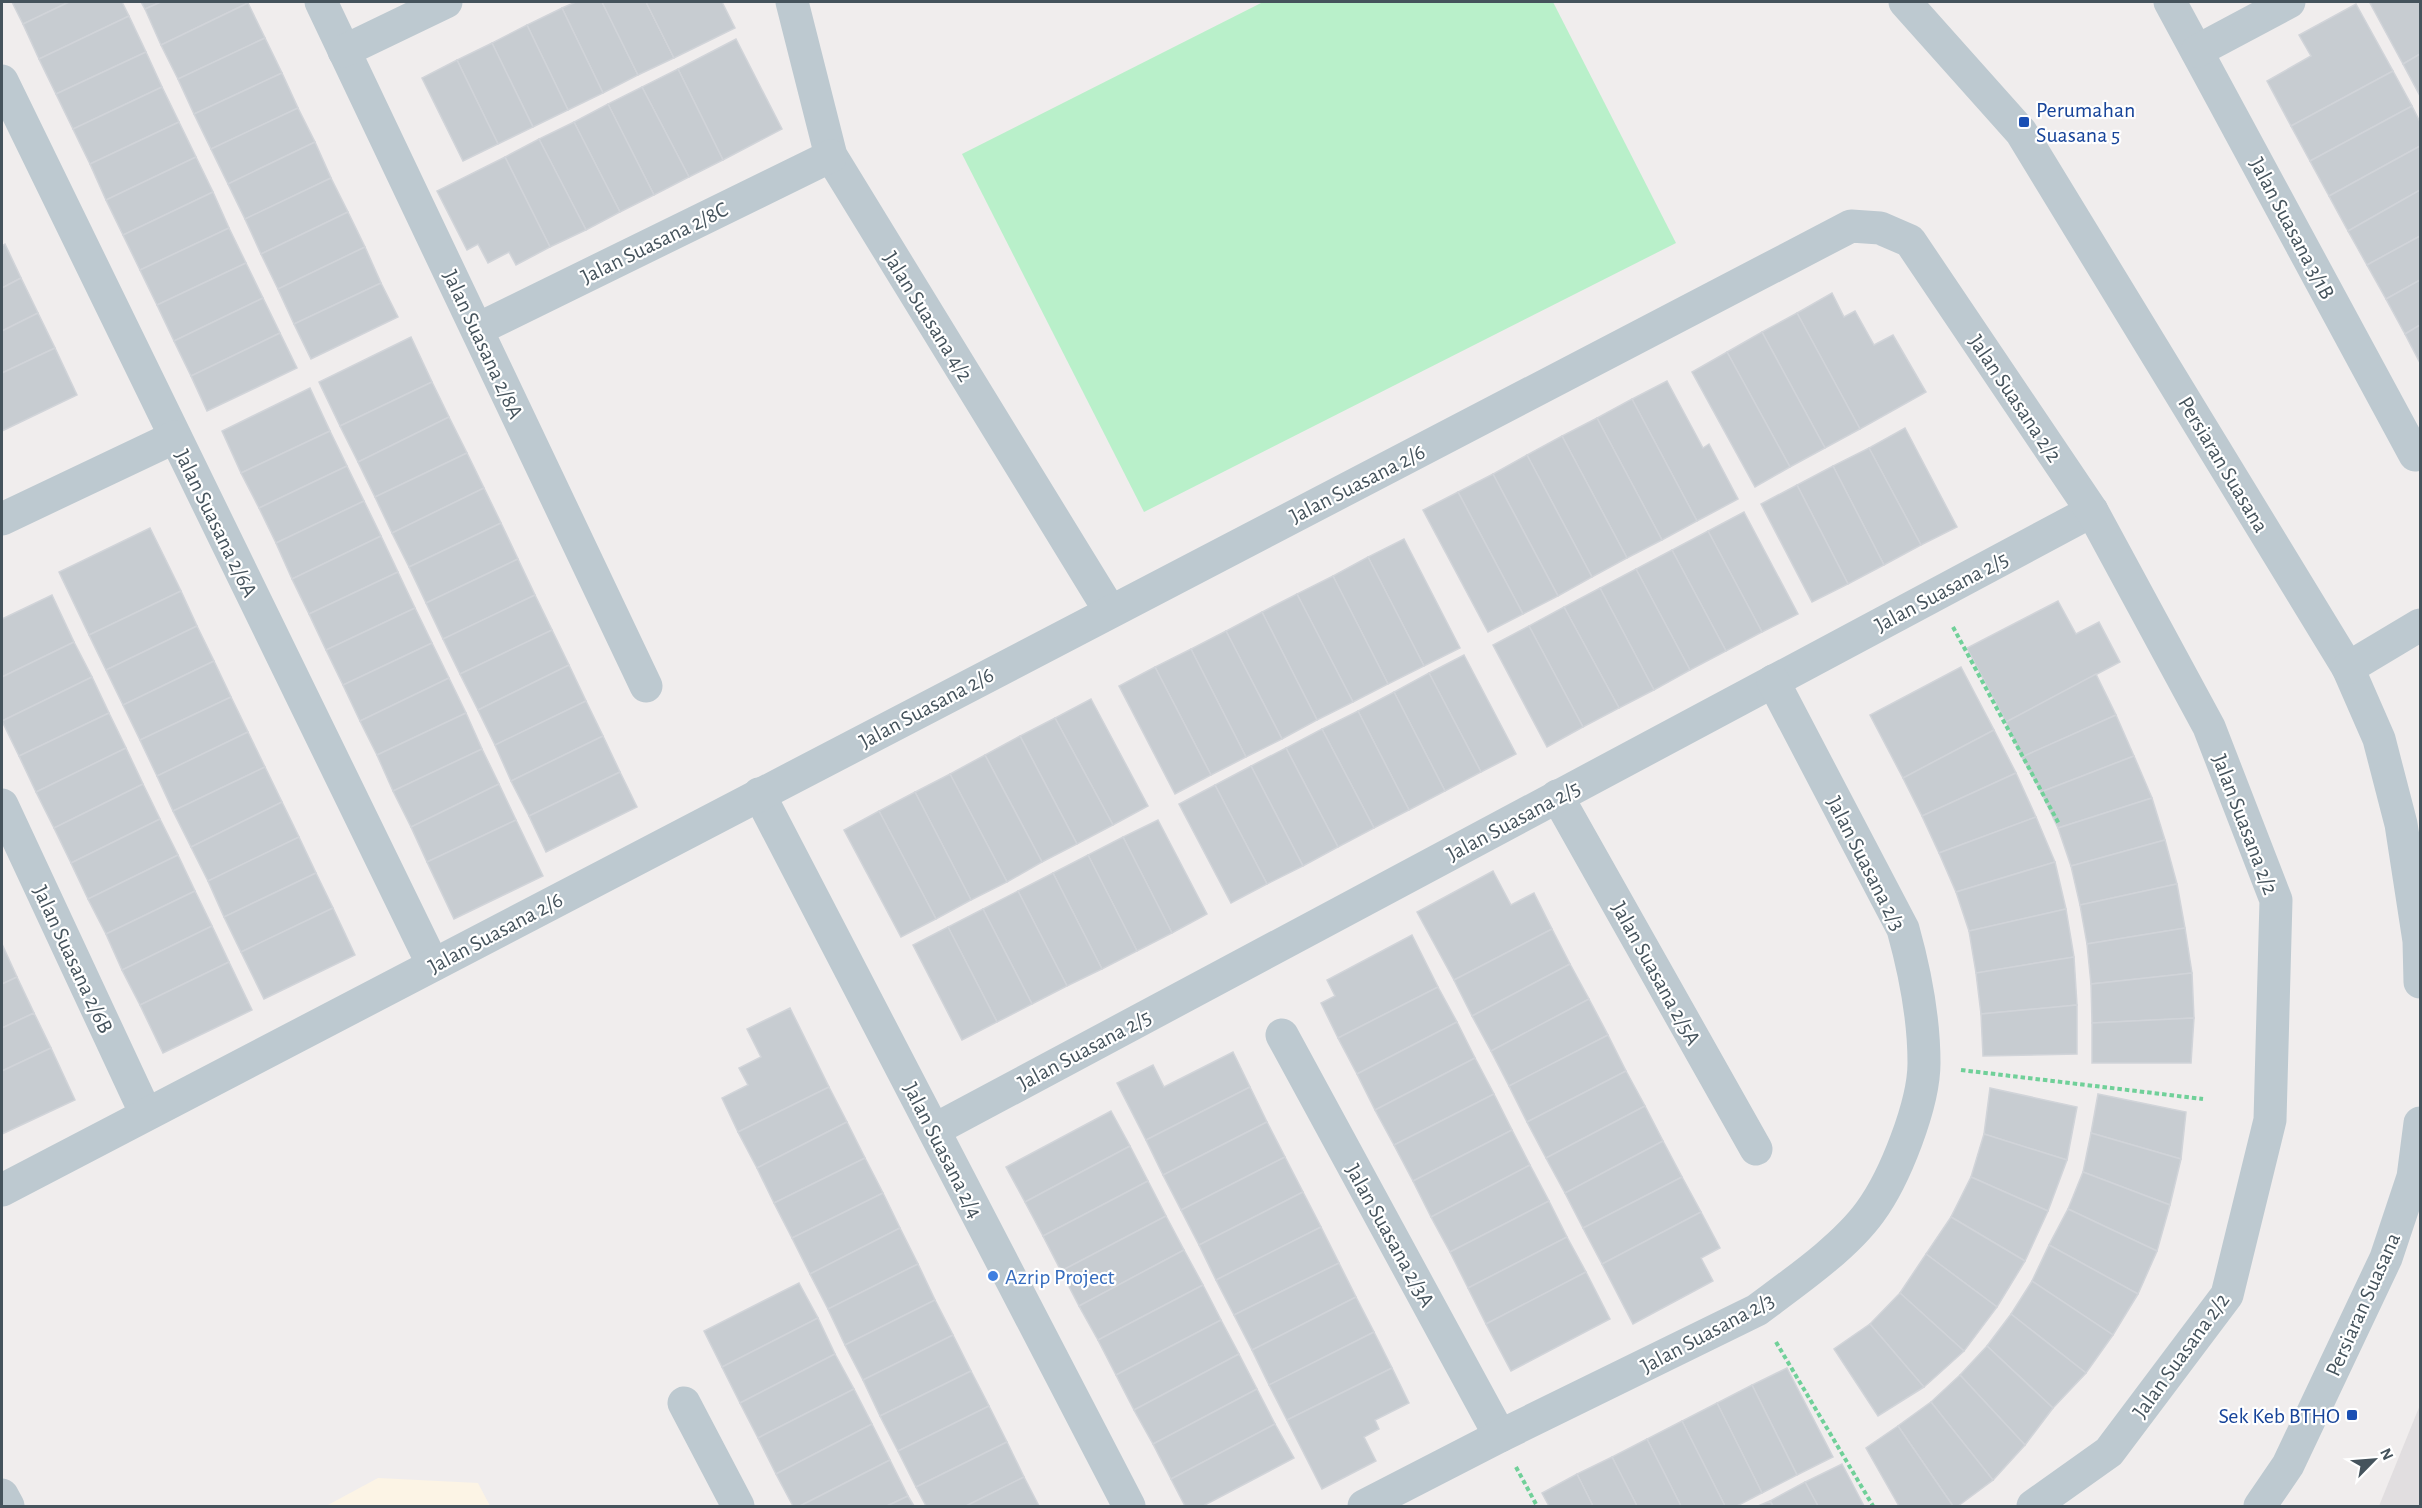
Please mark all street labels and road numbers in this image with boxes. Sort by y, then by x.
street label: Jalan Suasana 3/1B [2246,154,2339,303]
street label: Jalan Suasana 2/8C [578,198,731,288]
street label: Jalan Suasana 4/2 [879,248,977,385]
street label: Jalan Suasana 2/8A [439,267,527,422]
street label: Jalan Suasana 2/2 [1965,331,2066,466]
street label: Persiaran Suasana [2174,393,2272,536]
street label: Jalan Suasana 2/6 [1286,440,1429,527]
street label: Jalan Suasana 2/6A [171,446,261,601]
street label: Jalan Suasana 2/5 [1871,548,2012,636]
street label: Jalan Suasana 2/6 [856,663,997,752]
street label: Jalan Suasana 2/2 [2208,751,2282,898]
street label: Jalan Suasana 2/5 [1443,777,1584,865]
street label: Jalan Suasana 2/3 [1823,793,1909,934]
street label: Jalan Suasana 2/6B [29,882,117,1037]
street label: Jalan Suasana 2/6 [425,888,566,977]
street label: Jalan Suasana 2/5A [1608,898,1705,1049]
street label: Jalan Suasana 2/5 [1014,1006,1155,1094]
street label: Jalan Suasana 2/4 [900,1079,987,1222]
street label: Jalan Suasana 2/3A [1342,1160,1439,1311]
street label: Persiaran Suasana [2321,1229,2404,1379]
street label: Jalan Suasana 2/3 [1637,1289,1778,1377]
street label: Jalan Suasana 2/2 [2128,1289,2233,1422]

